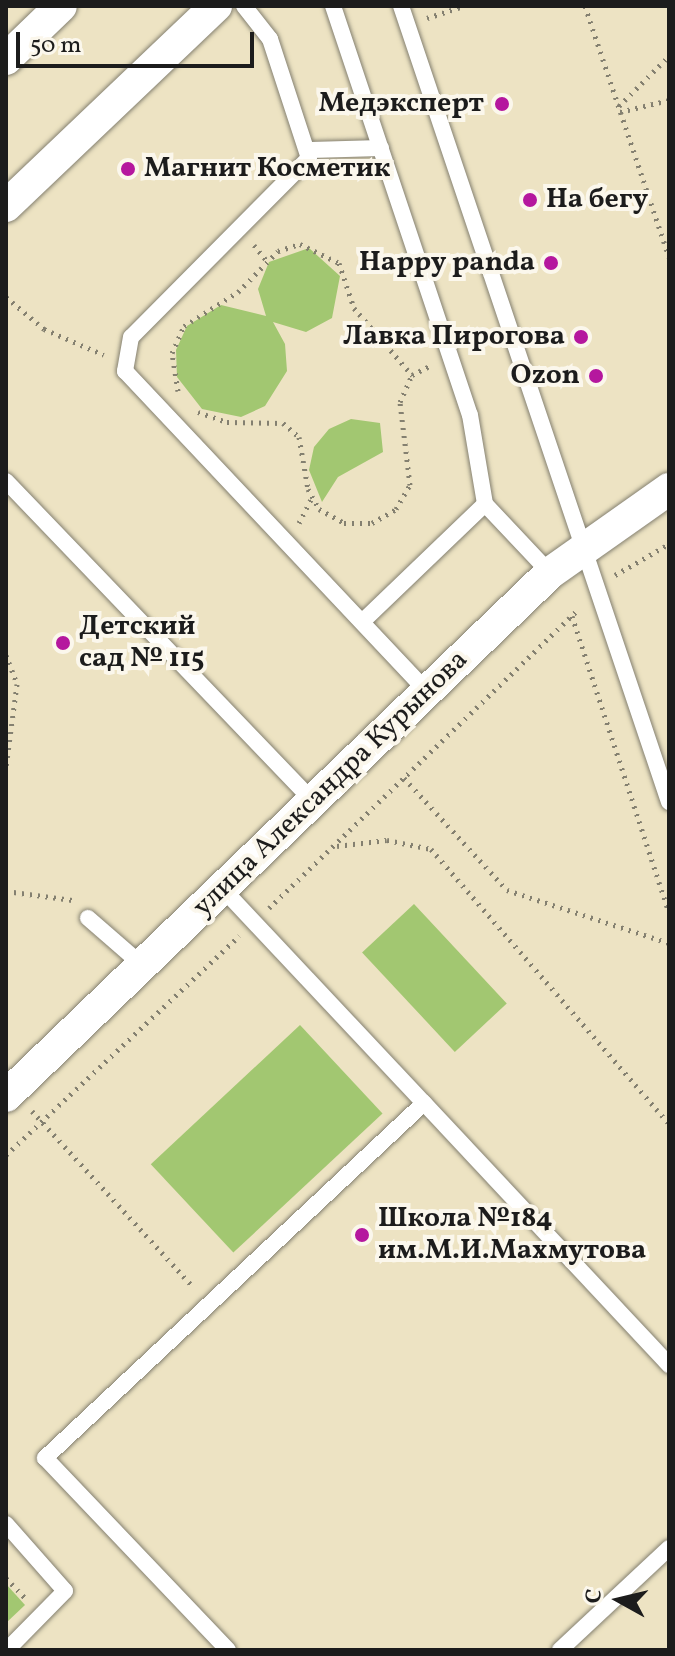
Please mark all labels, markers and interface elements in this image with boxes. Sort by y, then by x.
scale bar [20,16,258,66]
text: 50 m [30,29,82,63]
place label: Медэксперт [319,87,484,121]
marker: Медэксперт [491,93,513,115]
place label: Магнит Косметик [144,152,391,186]
marker: Магнит Косметик [119,160,137,178]
place label: На бегу [546,183,648,217]
marker: На бегу [521,191,539,209]
place label: Happy panda [359,246,535,280]
marker: Happy panda [542,254,560,272]
place label: Лавка Пирогова [343,320,565,354]
marker: Лавка Пирогова [572,328,590,346]
place label: Ozon [510,359,580,393]
marker: Ozon [587,367,605,385]
place label: Детский сад № 115 [79,610,205,676]
marker: Детский сад № 115 [54,634,72,652]
street label: улица Александра Курынова [186,644,476,924]
place label: Школа №184 им.М.И.Махмутова [378,1202,646,1268]
marker: Школа №184 им.М.И.Махмутова [353,1226,371,1244]
north arrow [579,1560,659,1640]
text: С [578,1587,611,1606]

